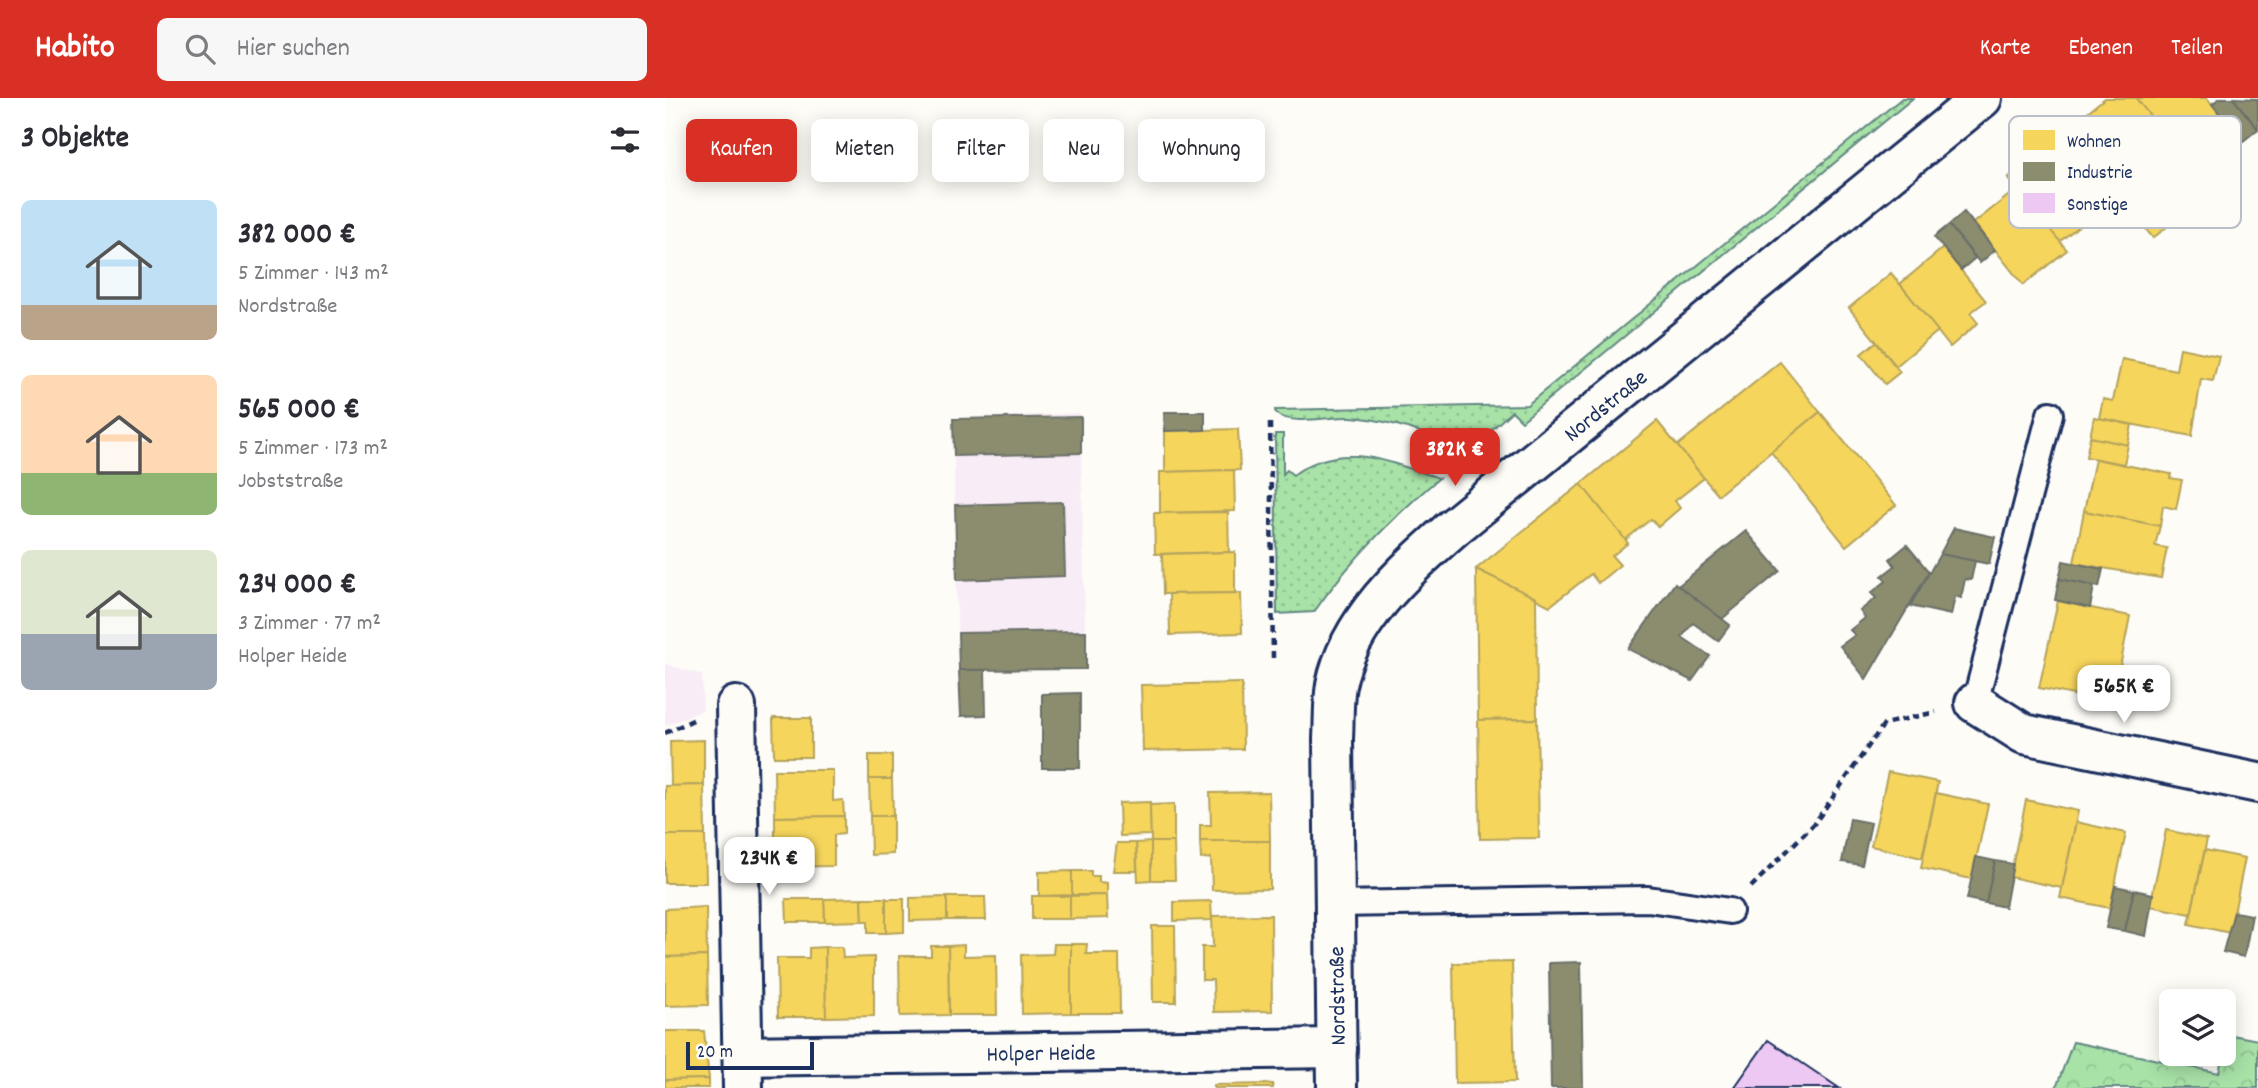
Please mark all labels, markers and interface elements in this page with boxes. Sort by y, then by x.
search box [157,18,647,81]
text: Habito [35,26,115,73]
icon: search [181,30,219,68]
text: Hier suchen [237,31,350,68]
text: Karte [1980,32,2030,66]
text: Ebenen [2068,32,2133,66]
text: Teilen [2171,32,2223,66]
legend [2009,116,2241,228]
text: 3 Objekte [21,119,129,162]
chip: Kaufen [686,119,797,182]
chip: Mieten [811,119,918,182]
chip: Filter [932,119,1029,182]
chip: Neu [1043,119,1124,182]
chip: Wohnung [1138,119,1265,182]
icon: filters [606,121,644,159]
text: Wohnen [2067,130,2121,157]
text: Industrie [2067,161,2133,188]
text: Sonstige [2067,193,2128,220]
text: 382 000 € [238,215,356,258]
icon: home [77,228,161,312]
text: 5 Zimmer · 143 m² [238,258,389,291]
text: Nordstraße [238,291,337,324]
street label: Nordstraße [1558,363,1656,452]
text: 565 000 € [238,390,360,433]
icon: home [77,403,161,487]
pin: 382K € [1398,428,1512,488]
text: 5 Zimmer · 173 m² [238,433,388,466]
text: 382K € [1426,434,1484,467]
text: Jobststraße [238,466,343,499]
text: 234 000 € [238,565,356,608]
icon: home [77,578,161,662]
text: 3 Zimmer · 77 m² [238,608,381,641]
text: Holper Heide [238,641,347,674]
pin: 565K € [2067,666,2181,725]
text: 565K € [2093,671,2155,704]
pin: 234K € [712,838,826,897]
text: 234K € [740,843,798,876]
street label: Nordstraße [1322,946,1357,1046]
map controls [2159,989,2236,1066]
button: layers [2159,989,2236,1066]
street label: Holper Heide [986,1038,1096,1073]
scale bar [686,1039,814,1071]
text: 20 m [697,1040,733,1067]

